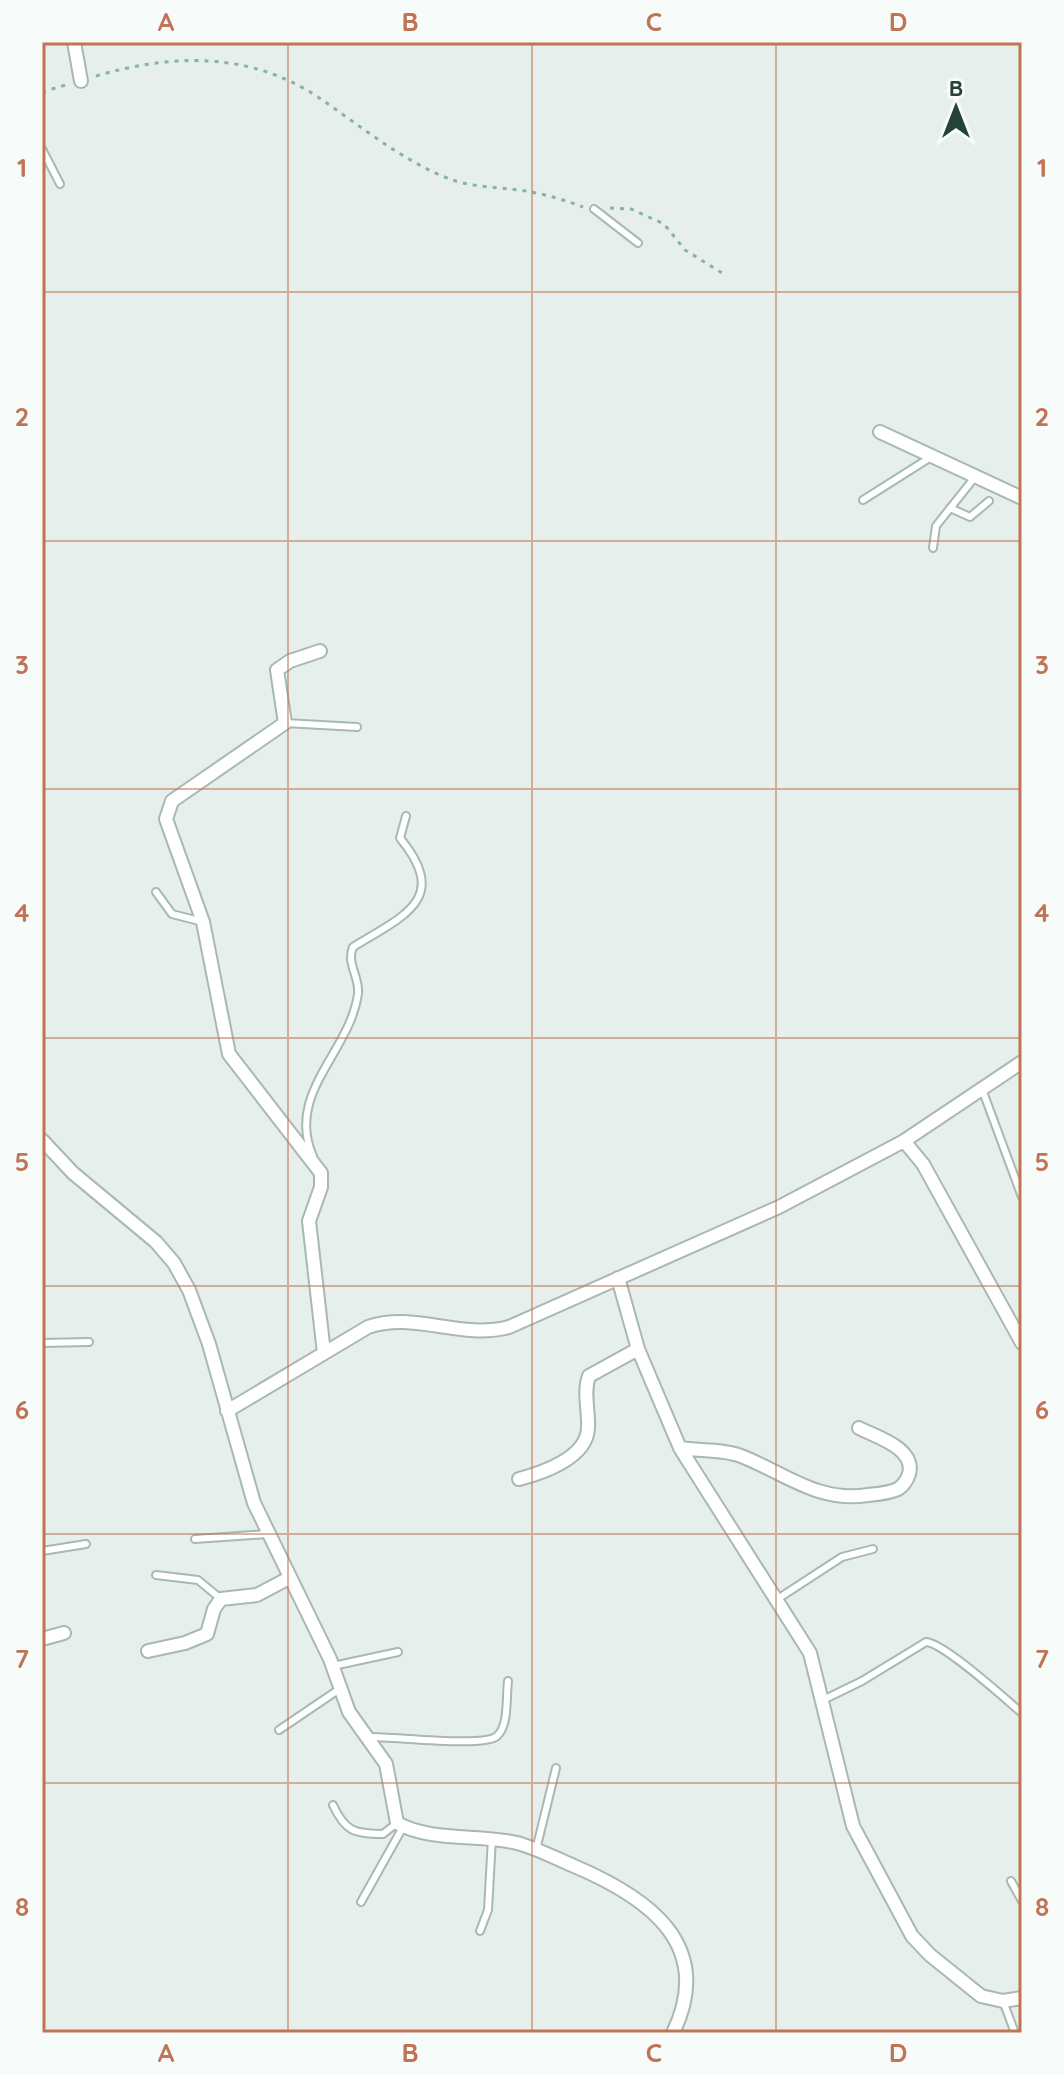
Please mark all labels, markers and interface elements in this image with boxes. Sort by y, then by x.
text: A [158,5,175,38]
text: B [401,5,419,38]
text: C [646,5,662,38]
text: D [889,5,907,38]
north arrow [916,68,996,148]
text: B [949,74,963,102]
text: 1 [17,151,27,184]
text: 1 [1037,151,1047,184]
text: 2 [15,400,29,433]
text: 2 [1035,400,1049,433]
text: 3 [15,648,29,681]
text: 3 [1035,648,1049,681]
text: 4 [14,896,30,929]
text: 4 [1034,896,1050,929]
text: 5 [15,1145,29,1178]
text: 5 [1035,1145,1049,1178]
text: 6 [15,1393,29,1426]
text: 6 [1035,1393,1049,1426]
text: 7 [15,1642,29,1675]
text: 7 [1035,1642,1049,1675]
text: 8 [15,1890,29,1923]
text: 8 [1035,1890,1049,1923]
text: A [158,2036,175,2069]
text: B [401,2036,419,2069]
text: C [646,2036,662,2069]
text: D [889,2036,907,2069]

